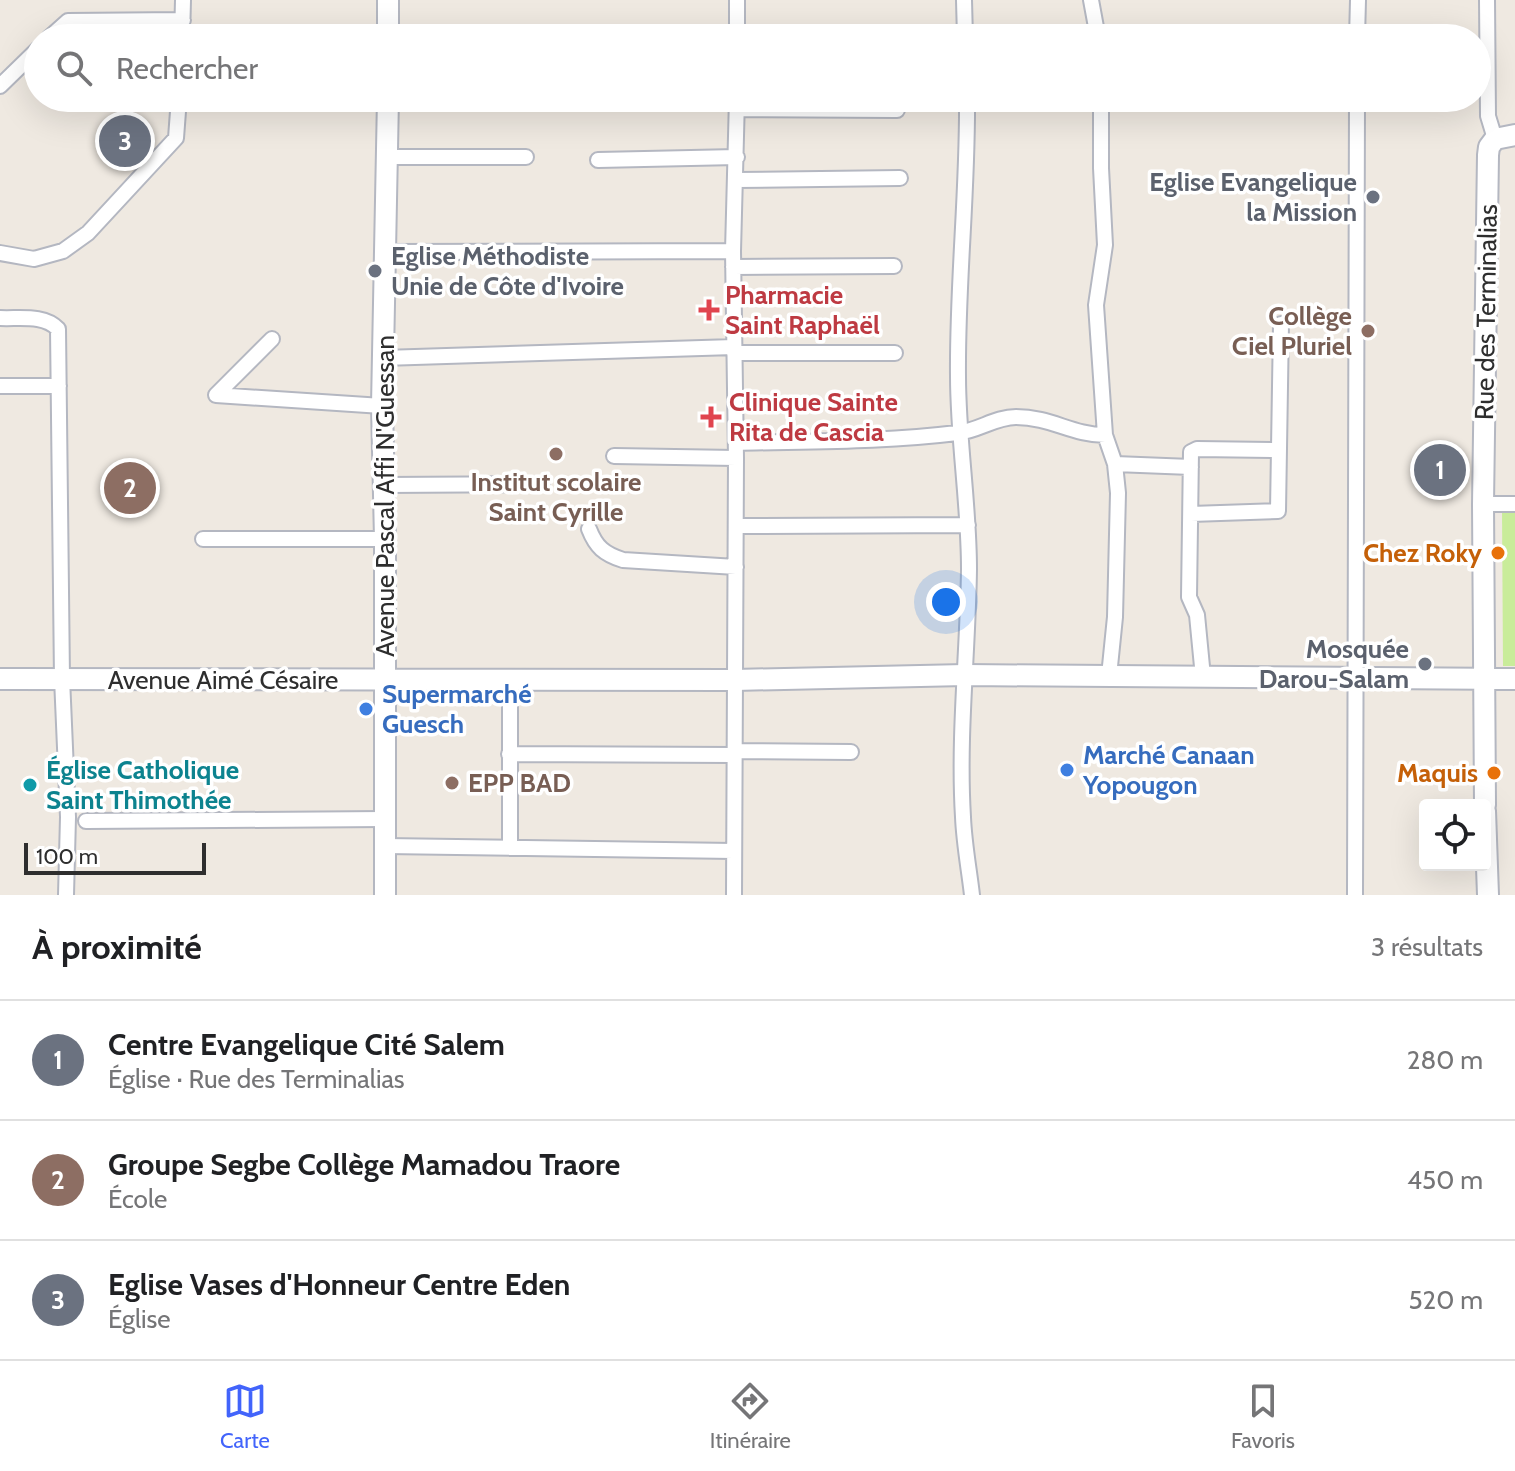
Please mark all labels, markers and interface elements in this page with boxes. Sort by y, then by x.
search box [24,24,1491,112]
icon: search [52,46,96,90]
text: Rechercher [116,50,258,87]
pin: 3 [99,111,151,171]
place label: Eglise Evangelique la Mission [1149,166,1357,228]
marker: Eglise Evangelique la Mission [1364,188,1382,206]
street label: Rue des Terminalias [1468,203,1504,420]
place label: Eglise Méthodiste Unie de Côte d'Ivoire [391,240,624,302]
marker: Eglise Méthodiste Unie de Côte d'Ivoire [366,262,384,280]
place label: Pharmacie Saint Raphaël [725,279,880,341]
place label: Collège Ciel Pluriel [1232,300,1352,362]
marker: Pharmacie Saint Raphaël [700,301,718,319]
marker: Collège Ciel Pluriel [1359,322,1377,340]
street label: Avenue Pascal Affi N'Guessan [369,335,401,657]
place label: Clinique Sainte Rita de Cascia [729,386,898,448]
marker: Clinique Sainte Rita de Cascia [700,406,722,428]
pin: 1 [1414,440,1466,500]
marker: Institut scolaire Saint Cyrille [547,445,565,463]
pin: 2 [104,458,156,518]
place label: Institut scolaire Saint Cyrille [470,466,642,528]
place label: Chez Roky [1363,537,1482,569]
marker: Chez Roky [1489,544,1507,562]
your location [926,582,966,622]
place label: Mosquée Darou-Salam [1259,633,1409,695]
marker: Mosquée Darou-Salam [1416,655,1434,673]
street label: Avenue Aimé Césaire [108,664,338,696]
place label: Supermarché Guesch [382,678,532,740]
marker: Supermarché Guesch [357,700,375,718]
place label: Marché Canaan Yopougon [1082,739,1255,801]
place label: Église Catholique Saint Thimothée [46,754,239,816]
place label: Maquis [1397,757,1478,789]
marker: Marché Canaan Yopougon [1058,761,1076,779]
marker: Maquis [1485,764,1503,782]
place label: EPP BAD [468,767,571,799]
marker: EPP BAD [443,774,461,792]
marker: Église Catholique Saint Thimothée [21,776,39,794]
map controls [1419,799,1491,871]
button: locate [1419,799,1491,871]
scale bar [24,839,206,875]
text: 100 m [36,843,98,870]
text: À proximité [32,926,202,968]
text: 3 résultats [1371,931,1483,963]
text: Centre Evangelique Cité Salem [108,1026,505,1063]
text: 1 [53,1044,63,1076]
text: 280 m [1407,1044,1483,1076]
text: Église · Rue des Terminalias [108,1063,405,1095]
text: Groupe Segbe Collège Mamadou Traore [108,1146,620,1183]
text: 2 [51,1164,65,1196]
text: 450 m [1407,1164,1483,1196]
text: École [108,1183,167,1215]
text: Eglise Vases d'Honneur Centre Eden [108,1266,570,1303]
text: 3 [51,1284,65,1316]
text: 520 m [1409,1284,1483,1316]
text: Église [108,1303,171,1335]
tab: Carte [220,1379,270,1454]
tab: Itinéraire [710,1379,791,1454]
tab: Favoris [1231,1379,1295,1454]

